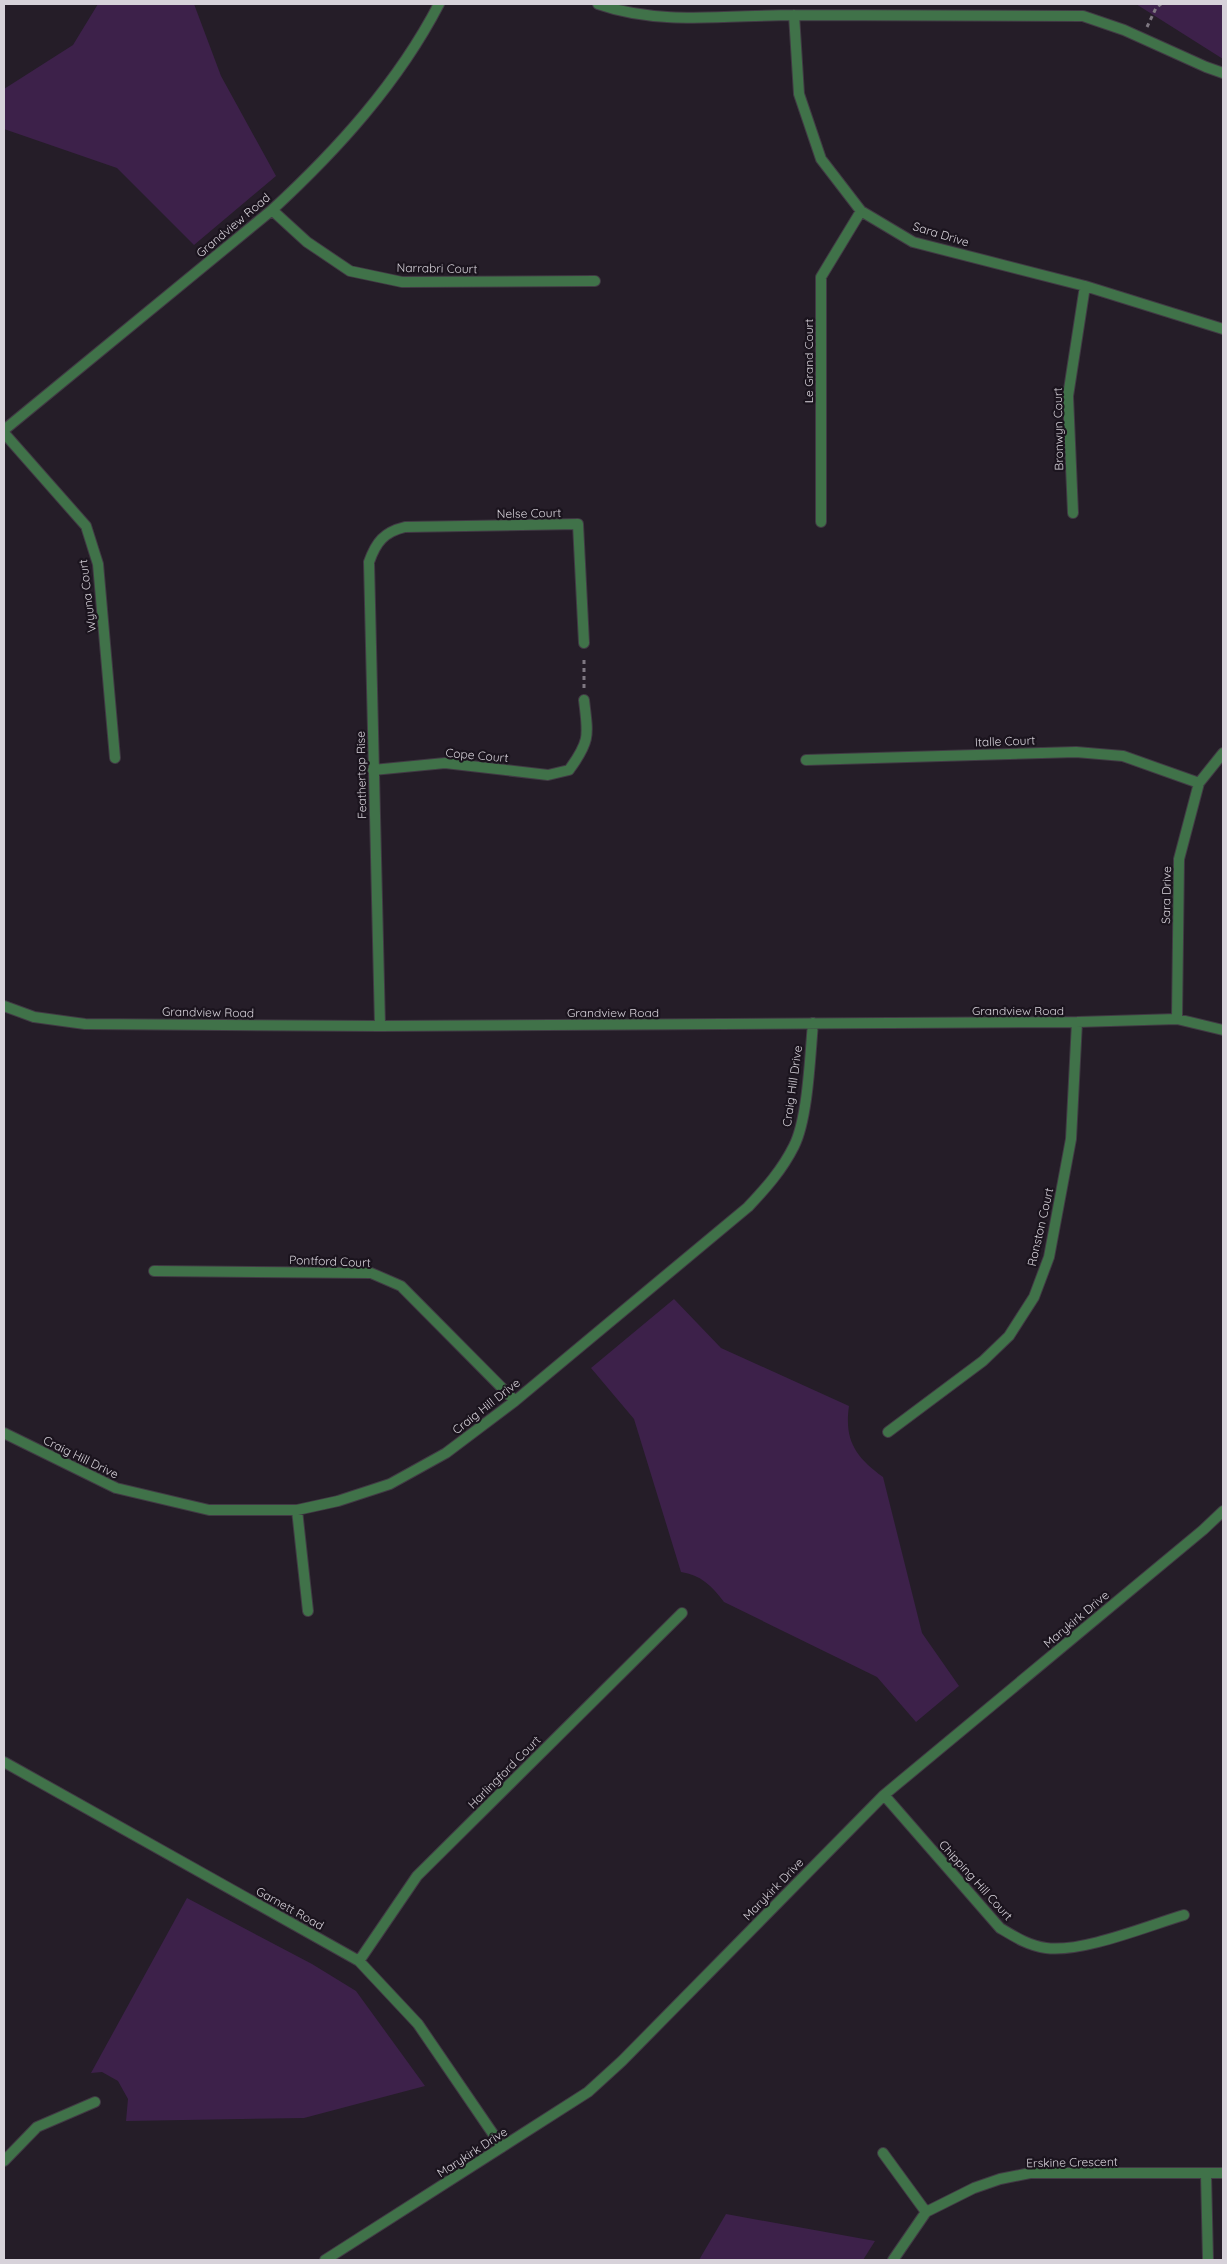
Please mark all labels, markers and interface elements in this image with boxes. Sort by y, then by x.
street label: Grandview Road [193,190,273,260]
street label: Sara Drive [911,218,971,250]
street label: Narrabri Court [397,260,477,276]
street label: Le Grand Court [801,319,816,403]
street label: Bronwyn Court [1050,387,1066,471]
street label: Nelse Court [497,505,561,521]
street label: Wyuna Court [75,559,99,633]
street label: Feathertop Rise [353,731,369,819]
street label: Italle Court [975,732,1035,750]
street label: Cope Court [445,745,509,765]
street label: Sara Drive [1158,866,1174,924]
street label: Grandview Road [972,1003,1064,1018]
street label: Grandview Road [162,1004,254,1020]
street label: Grandview Road [567,1005,659,1020]
street label: Craig Hill Drive [779,1044,805,1128]
street label: Ronston Court [1024,1186,1056,1268]
street label: Pontford Court [289,1252,371,1270]
street label: Craig Hill Drive [449,1375,523,1437]
street label: Craig Hill Drive [41,1432,121,1482]
street label: Marykirk Drive [1040,1587,1112,1651]
street label: Harlingford Court [464,1732,544,1812]
street label: Chipping Hill Court [936,1837,1016,1923]
street label: Marykirk Drive [740,1855,807,1923]
street label: Garnett Road [253,1883,327,1933]
street label: Marykirk Drive [434,2124,510,2180]
street label: Erskine Crescent [1026,2154,1118,2170]

